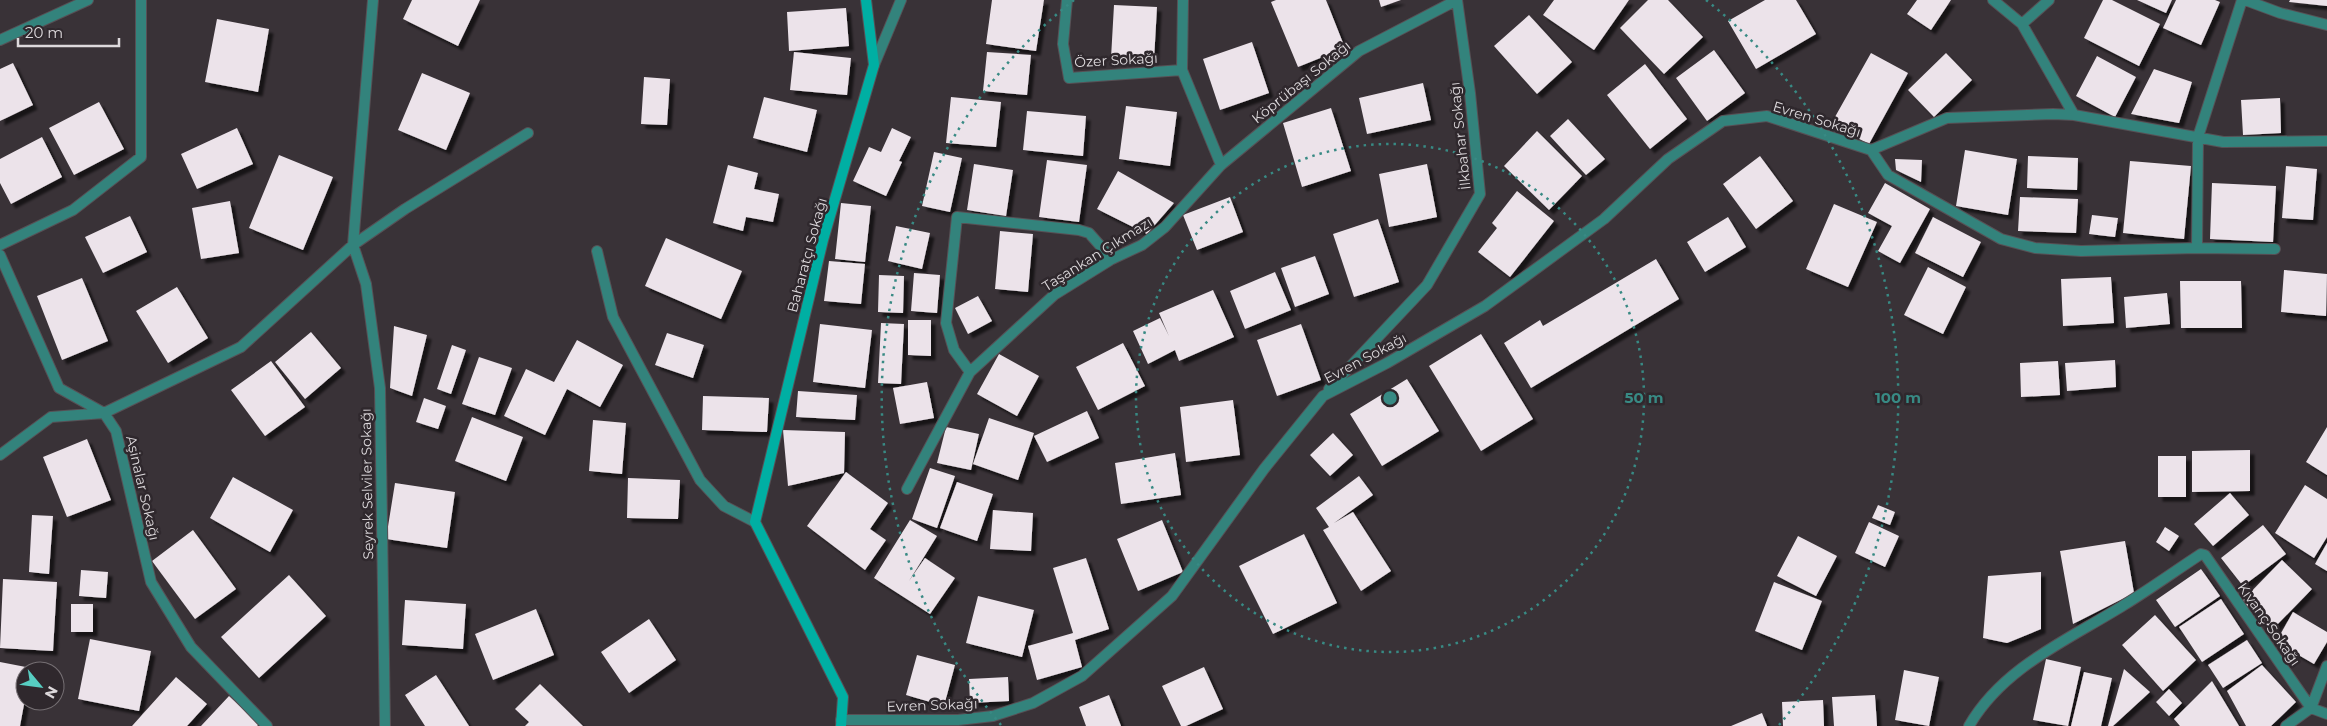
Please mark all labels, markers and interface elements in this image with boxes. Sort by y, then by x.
scale bar [18,15,119,47]
text: 20 m [25,23,63,42]
street label: Köprübaşı Sokağı [1248,37,1354,127]
street label: Özer Sokağı [1074,49,1158,71]
street label: İlkbahar Sokağı [1445,81,1475,191]
street label: Evren Sokağı [1771,97,1863,141]
street label: Baharatçı Sokağı [783,196,831,314]
street label: Taşankan Çıkmazı [1039,213,1155,295]
street label: Evren Sokağı [1321,329,1409,387]
text: 50 m [1624,388,1664,407]
text: 100 m [1875,388,1921,407]
centre of rings [1381,389,1399,407]
street label: Seyrek Selviler Sokağı [357,408,377,560]
street label: Aşinalar Sokağı [122,434,164,542]
street label: Kıvanç Sokağı [2234,579,2304,669]
north arrow [15,661,65,711]
text: N [41,683,62,702]
street label: Evren Sokağı [886,694,978,716]

